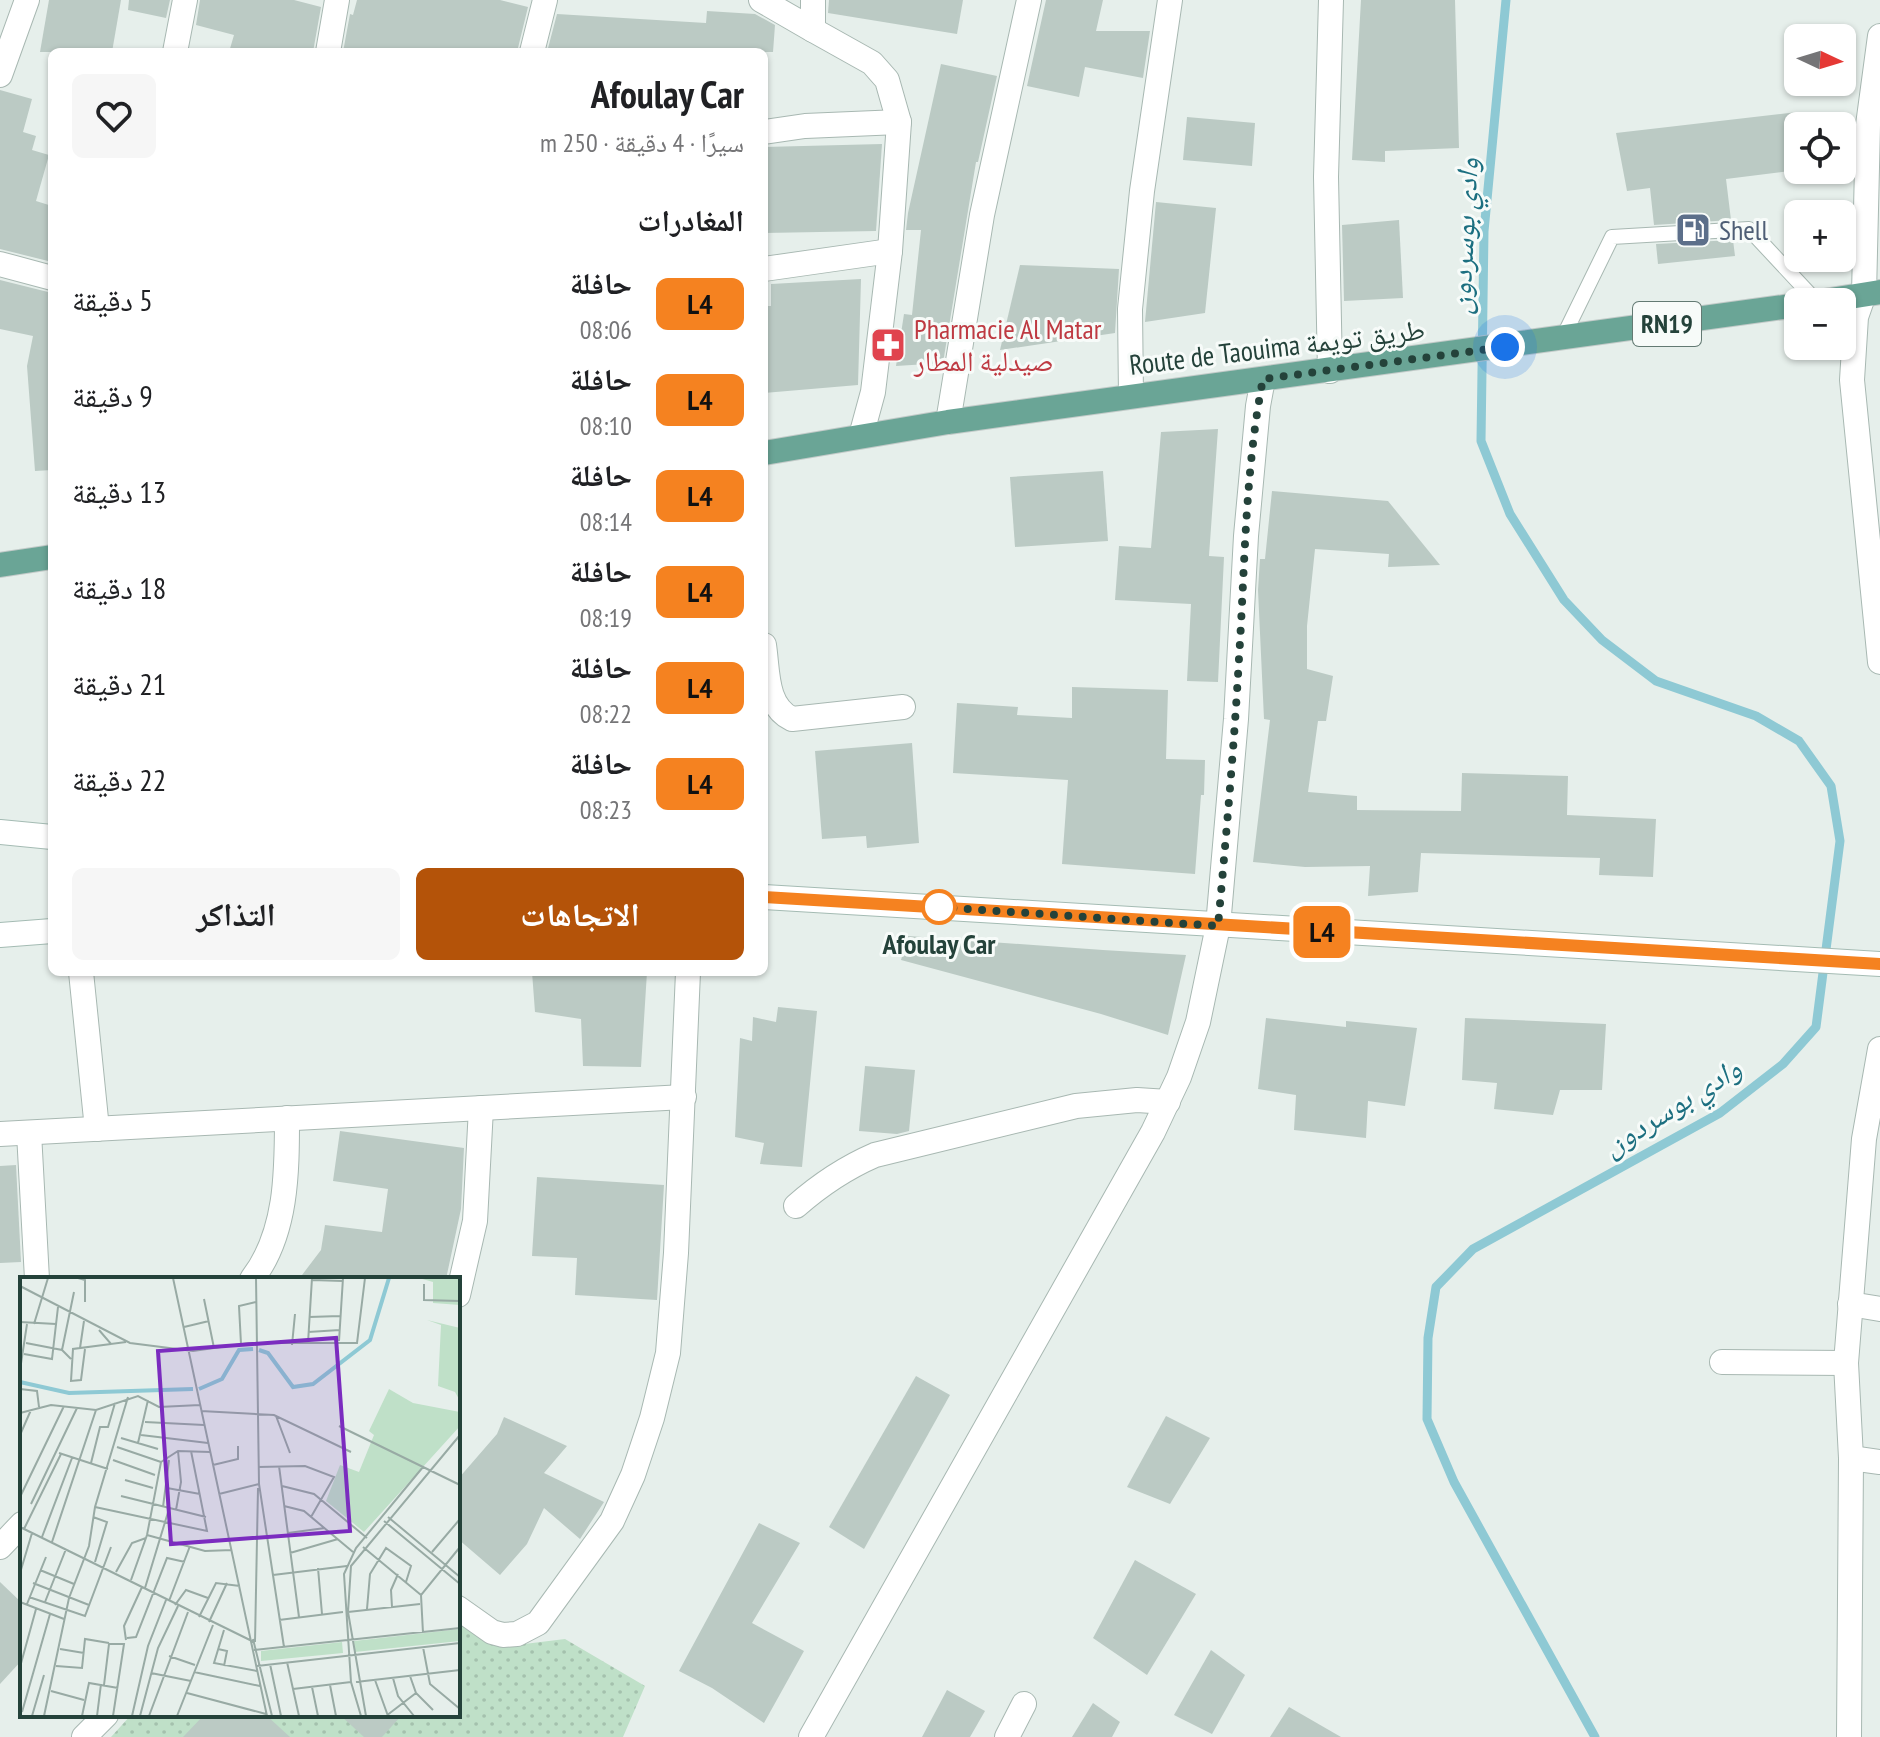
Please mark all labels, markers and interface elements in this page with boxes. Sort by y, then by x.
north arrow [1784,24,1856,96]
map controls [1784,24,1856,360]
text: Afoulay Car [591,69,744,118]
button: heart [72,74,156,158]
button: locate [1784,112,1856,184]
text: سيرًا · 4 دقيقة · 250 m [540,126,744,159]
water label: وادي بوسردون [1439,157,1492,315]
text: المغادرات [637,200,744,239]
button: + [1784,200,1856,272]
fuel station icon: Shell [1674,211,1712,249]
place label: Shell [1719,211,1768,248]
text: حافلة [570,263,632,302]
text: 5 دقيقة [72,280,153,319]
text: L4 [687,285,713,322]
button: − [1784,288,1856,360]
road number: RN19 [1633,302,1701,346]
place label: Pharmacie Al Matar صيدلية المطار [913,310,1102,379]
street label: Route de Taouima طريق تويمة [1127,310,1427,383]
text: 08:06 [580,313,632,346]
pharmacy icon: Pharmacie Al Matar صيدلية المطار [869,326,907,364]
your location [1485,327,1525,367]
text: حافلة [570,359,632,398]
text: 9 دقيقة [72,376,153,415]
text: L4 [687,381,713,418]
text: 08:10 [580,409,632,442]
text: حافلة [570,455,632,494]
text: 13 دقيقة [72,472,166,511]
text: L4 [687,477,713,514]
text: 08:14 [580,505,632,538]
text: حافلة [570,551,632,590]
text: 18 دقيقة [72,568,166,607]
text: L4 [687,573,713,610]
text: 08:19 [580,601,632,634]
text: حافلة [570,647,632,686]
text: 21 دقيقة [72,664,166,703]
text: L4 [687,669,713,706]
text: 08:22 [580,697,632,730]
text: حافلة [570,743,632,782]
text: 22 دقيقة [72,760,166,799]
text: L4 [687,765,713,802]
text: 08:23 [580,793,632,826]
button: التذاكر [72,868,400,960]
button: الاتجاهات [416,868,744,960]
marker: Afoulay Car [922,890,956,924]
line badge: L4 [1286,906,1358,958]
text: L4 [1309,913,1335,950]
place label: Afoulay Car [882,925,996,962]
water label: وادي بوسردون [1594,1048,1751,1169]
inset map [20,1277,460,1717]

